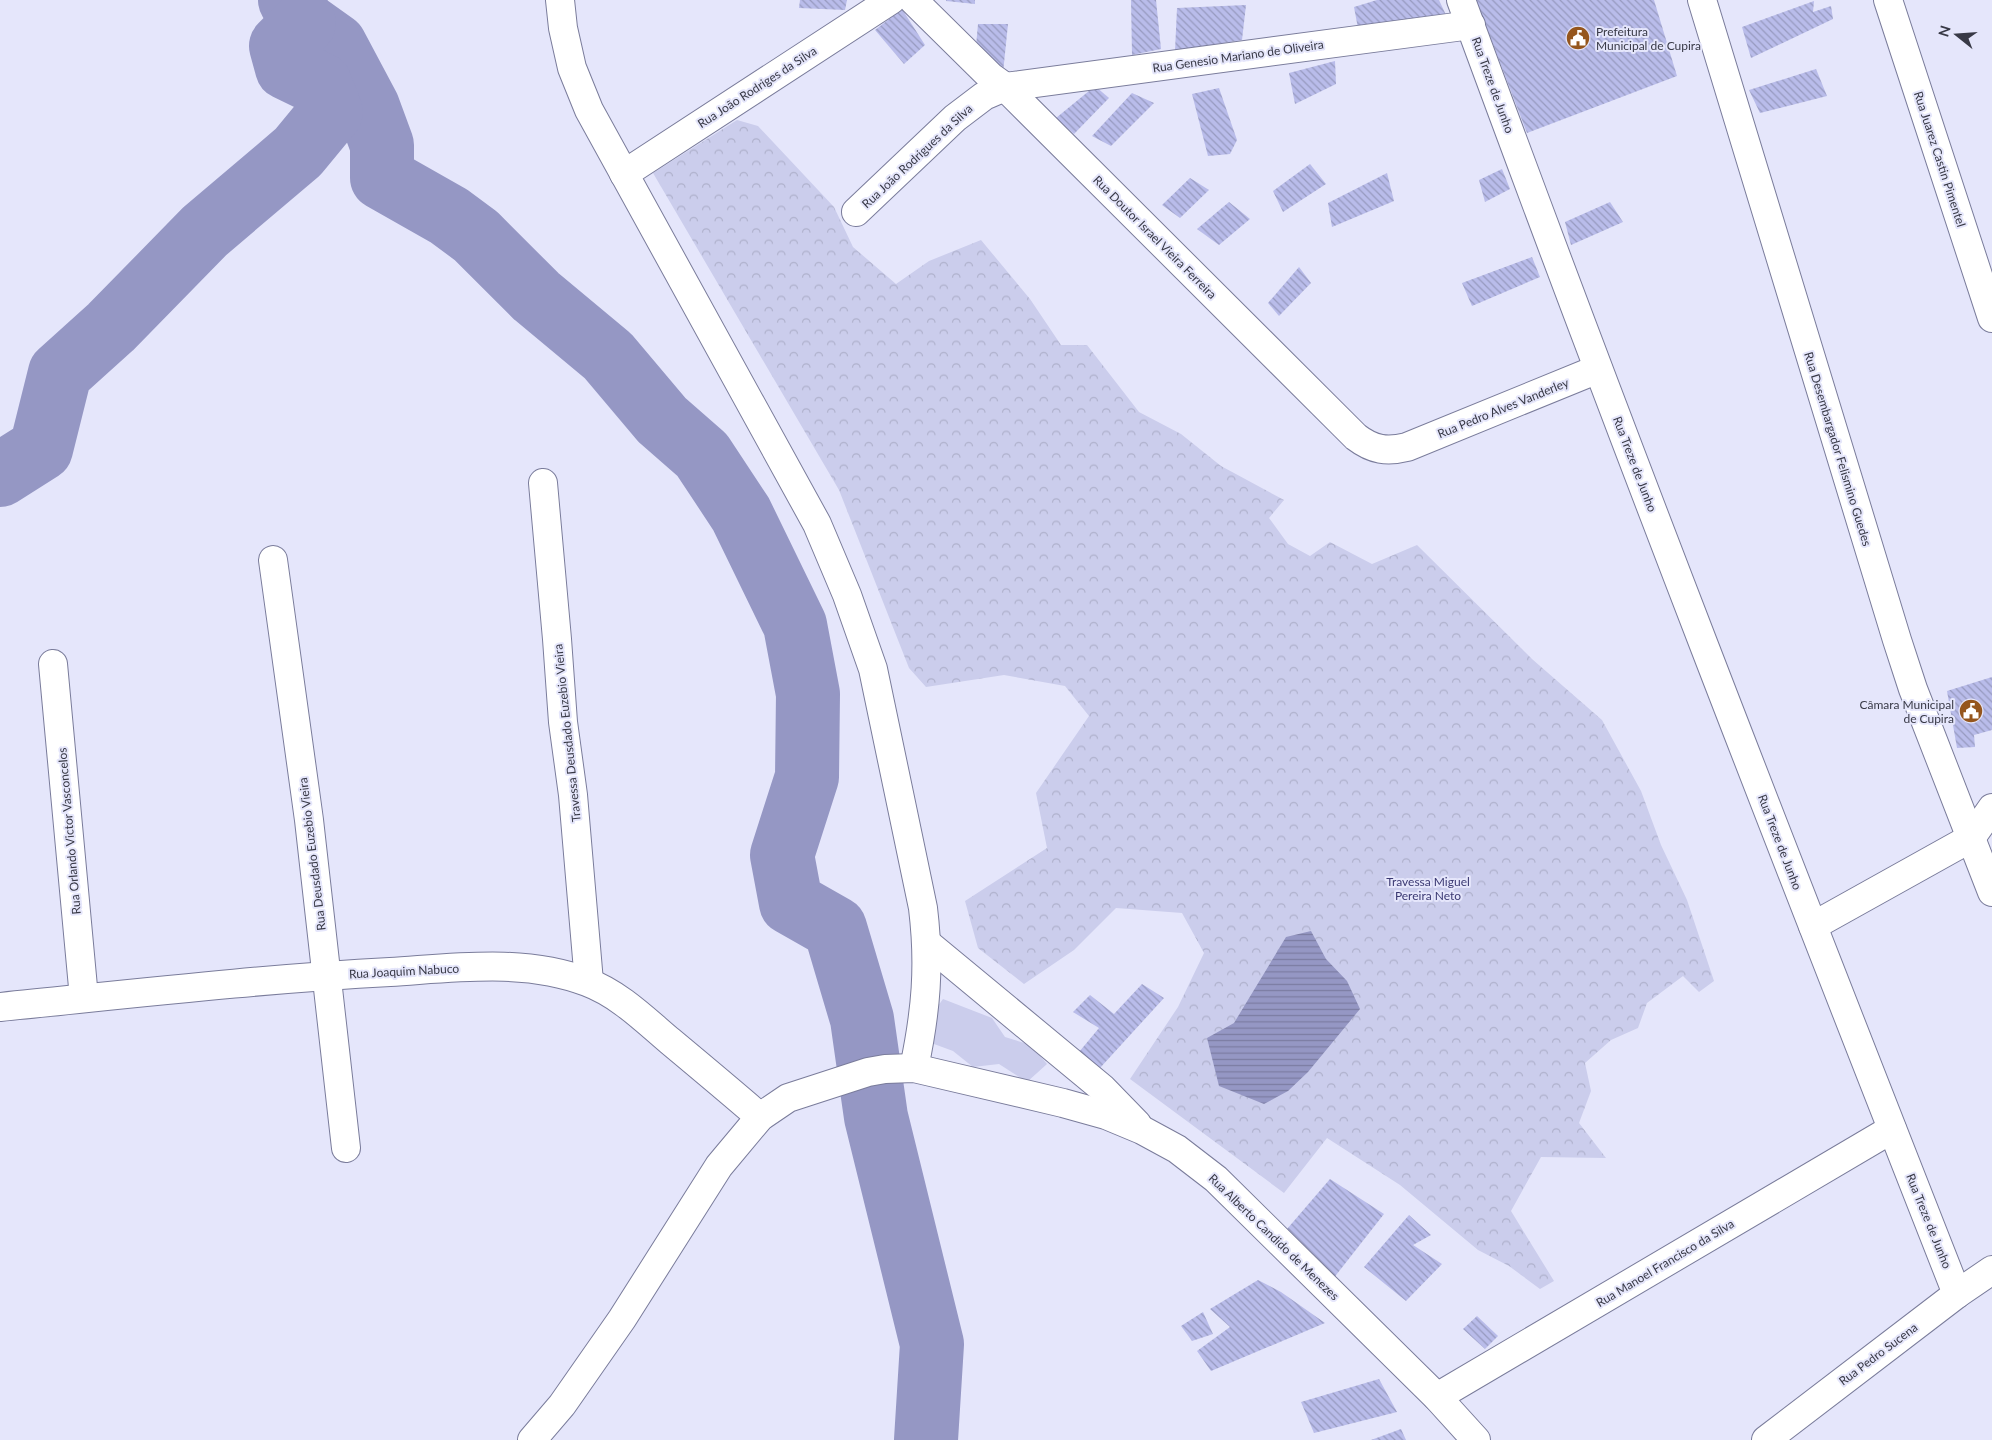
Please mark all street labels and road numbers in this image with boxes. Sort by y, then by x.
street label: Rua Treze de Junho [1469,35,1517,135]
street label: Rua Genesio Mariano de Oliveira [1152,37,1325,75]
street label: Rua João Rodriges da Silva [695,43,819,131]
street label: Rua Juarez Castin Pimentel [1911,89,1969,229]
street label: Rua João Rodrigues da Silva [859,101,975,211]
street label: Rua Doutor Israel Vieira Ferreira [1090,172,1220,302]
street label: Rua Desembargador Felismino Guedes [1801,350,1875,548]
street label: Rua Pedro Alves Vanderley [1435,374,1572,441]
street label: Rua Treze de Junho [1610,414,1660,514]
street label: Travessa Deusdado Euzebio Vieira [550,643,584,823]
street label: Rua Orlando Victor Vasconcelos [54,747,84,915]
street label: Rua Deusdado Euzebio Vieira [295,777,329,931]
street label: Rua Treze de Junho [1755,792,1805,892]
street label: Rua Joaquim Nabuco [349,961,460,981]
street label: Rua Alberto Candido de Menezes [1206,1171,1342,1303]
street label: Rua Treze de Junho [1903,1171,1955,1271]
street label: Rua Manoel Francisco da Silva [1593,1216,1737,1310]
street label: Rua Pedro Sucena [1836,1320,1920,1388]

